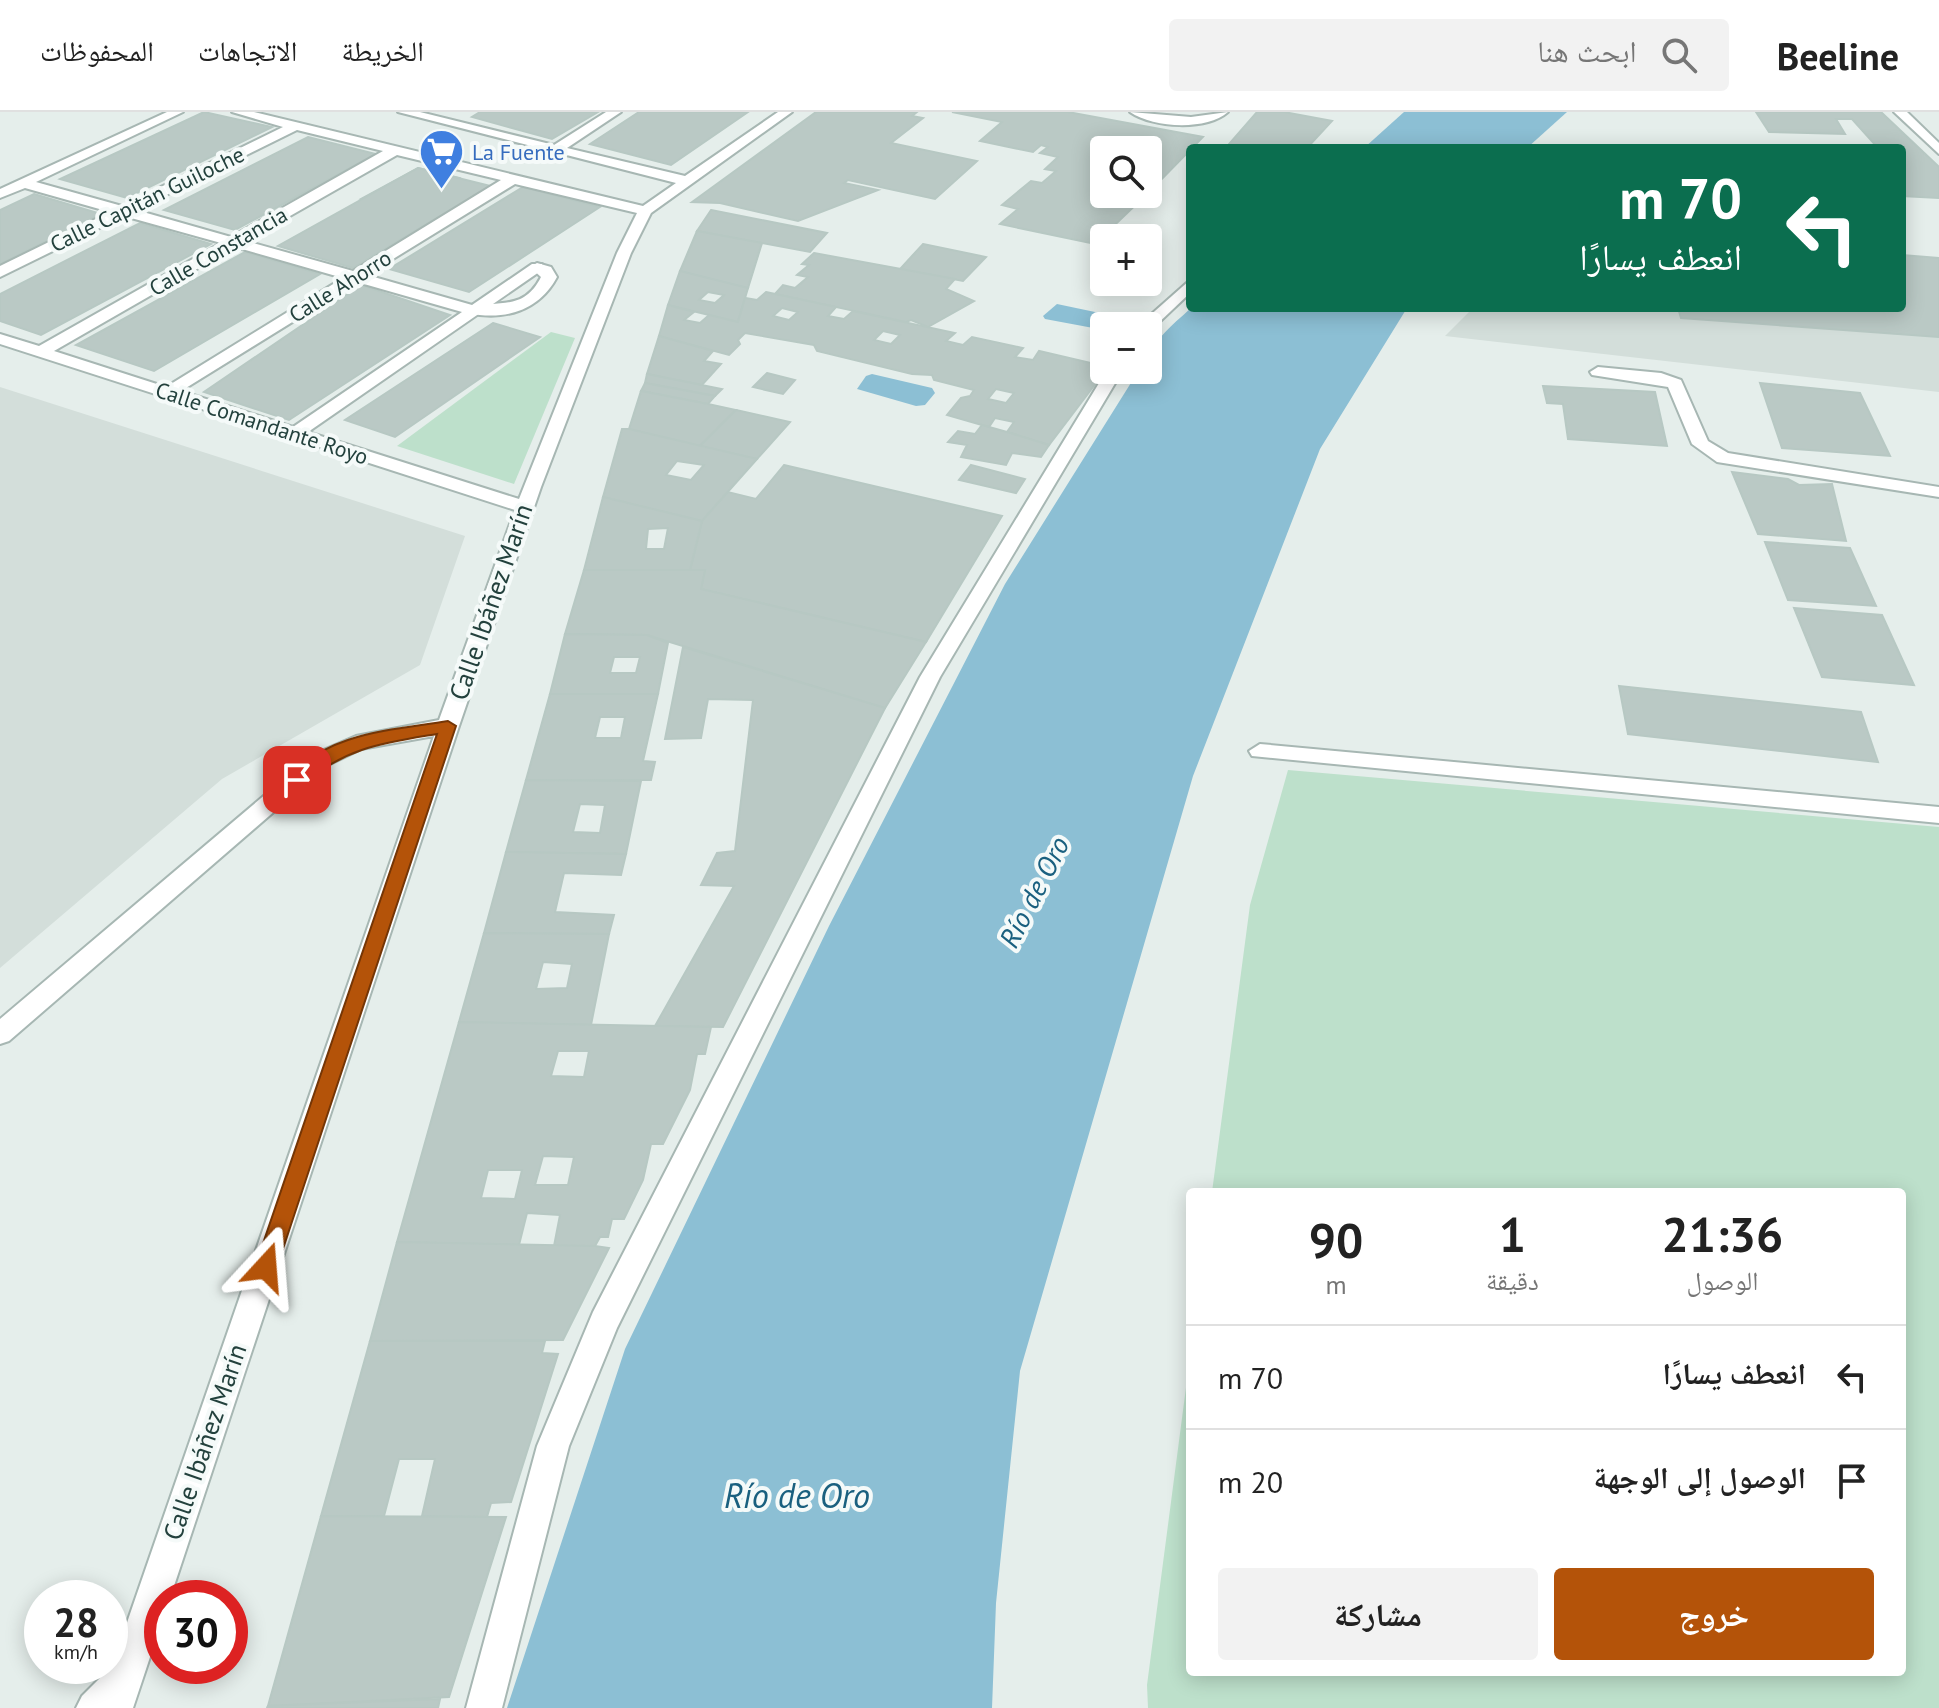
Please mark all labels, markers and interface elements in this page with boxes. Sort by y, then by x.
search box [1169,19,1729,91]
text: ابحث هنا [1537,31,1637,70]
text: Beeline [1777,31,1899,80]
text: المحفوظات [40,32,154,69]
text: الاتجاهات [198,32,297,69]
text: الخريطة [341,32,424,69]
icon: search [1657,33,1701,77]
supermarket icon: La Fuente [417,128,465,191]
map controls [1090,136,1162,384]
button: search [1090,136,1162,208]
place label: La Fuente [472,138,565,166]
street label: Calle Capitán Guiloche [45,140,249,258]
text: 70 m [1619,162,1742,234]
icon: left [1770,176,1874,280]
street label: Calle Constancia [144,200,292,302]
button: + [1090,224,1162,296]
text: انعطف يسارًا [1579,233,1742,280]
street label: Calle Ahorro [284,243,396,329]
button: − [1090,312,1162,384]
street label: Calle Comandante Royo [152,375,372,471]
street label: Calle Ibáñez Marín [441,499,540,704]
pin [263,746,331,814]
icon: arrive [275,758,319,802]
water label: Río de Oro [990,830,1077,954]
text: 1 [1499,1203,1526,1265]
text: 21:36 [1662,1203,1783,1265]
text: 90 [1309,1209,1363,1271]
position arrow [224,1225,308,1309]
text: دقيقة [1486,1264,1539,1297]
text: الوصول [1686,1264,1758,1297]
text: m [1325,1268,1347,1301]
street label: Calle Ibáñez Marín [155,1339,254,1544]
text: انعطف يسارًا [1662,1353,1806,1392]
icon: left [1830,1355,1874,1399]
text: 70 m [1218,1358,1283,1397]
text: الوصول إلى الوجهة [1594,1457,1806,1496]
icon: arrive [1830,1459,1874,1503]
text: 20 m [1218,1462,1283,1501]
water label: Río de Oro [724,1473,870,1517]
button: مشاركة [1218,1568,1538,1660]
button: خروج [1554,1568,1874,1660]
speed limit sign: 30 [144,1580,248,1684]
text: 28 [53,1596,99,1648]
text: km/h [54,1639,98,1665]

